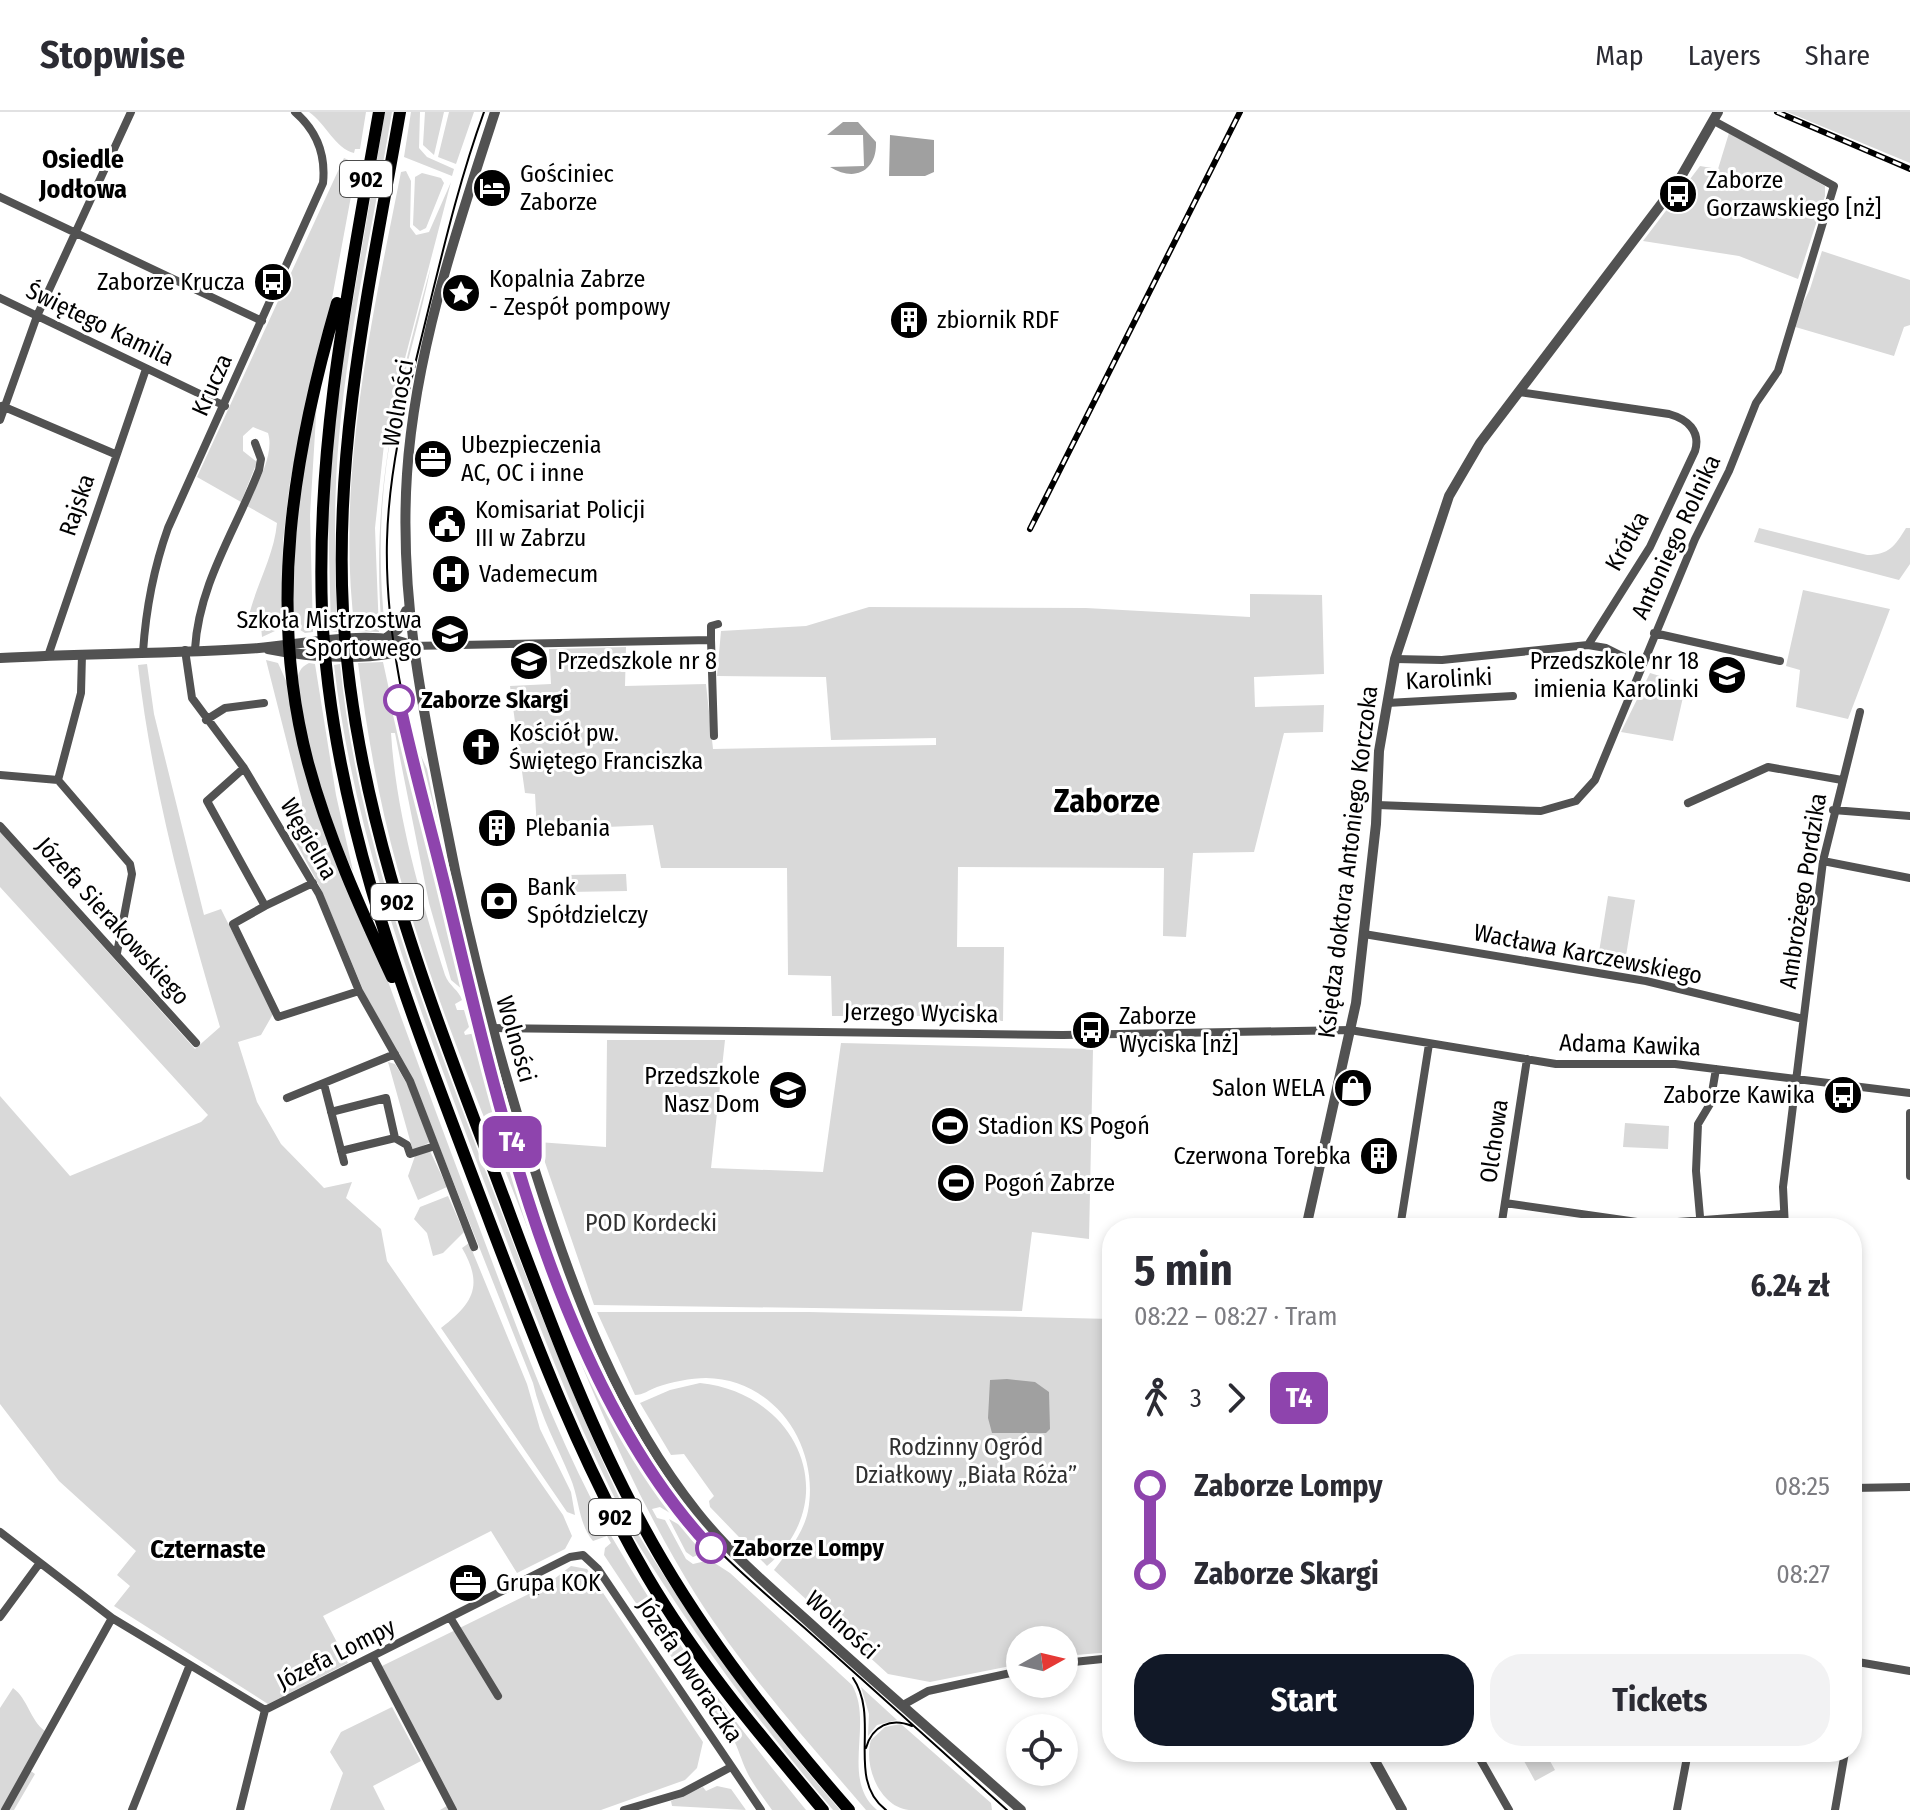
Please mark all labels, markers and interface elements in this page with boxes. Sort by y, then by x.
text: Stopwise [40,32,185,78]
text: Map [1595,39,1644,72]
text: Layers [1688,39,1761,72]
text: Share [1805,39,1870,72]
district label: Osiedle Jodłowa [38,144,127,205]
place label: Gościniec Zaborze [520,160,614,216]
road number: 902 [340,161,392,197]
place label: Zaborze Gorzawskiego [nż] [1706,166,1882,222]
hotel icon: Gościniec Zaborze [471,167,513,209]
bus stop icon: Zaborze Gorzawskiego [nż] [1657,173,1699,215]
bus stop icon: Zaborze Krucza [252,261,294,303]
place label: Kopalnia Zabrze - Zespół pompowy [489,265,670,321]
place label: Zaborze Krucza [97,268,245,296]
place icon: Kopalnia Zabrze - Zespół pompowy [440,272,482,314]
street label: Świętego Kamila [22,276,178,372]
building icon: zbiornik RDF [888,299,930,341]
place label: zbiornik RDF [937,306,1060,334]
street label: Krucza [186,350,238,420]
street label: Wolności [377,357,419,449]
place label: Ubezpieczenia AC, OC i inne [461,431,602,487]
office icon: Ubezpieczenia AC, OC i inne [412,438,454,480]
street label: Antoniego Rolnika [1626,450,1726,624]
street label: Rajska [53,471,101,539]
place label: Komisariat Policji III w Zabrzu [475,496,645,552]
public building icon: Komisariat Policji III w Zabrzu [426,503,468,545]
street label: Krótka [1599,506,1655,576]
hospital icon: Vademecum [430,553,472,595]
place label: Vademecum [479,560,598,588]
place label: Szkoła Mistrzostwa Sportowego [237,606,422,662]
school or university icon: Szkoła Mistrzostwa Sportowego [429,613,471,655]
school or university icon: Przedszkole nr 8 [508,640,550,682]
place label: Przedszkole nr 8 [557,647,717,675]
place label: Przedszkole nr 18 imienia Karolinki [1530,647,1699,703]
school or university icon: Przedszkole nr 18 imienia Karolinki [1706,654,1748,696]
street label: Karolinki [1405,663,1493,695]
street label: Księdza doktora Antoniego Korczoka [1312,684,1384,1040]
marker: Zaborze Skargi [384,685,414,715]
place label: Zaborze Skargi [421,686,569,714]
place label: Kościół pw. Świętego Franciszka [509,719,703,775]
church icon: Kościół pw. Świętego Franciszka [460,726,502,768]
district label: Zaborze [1054,782,1160,820]
street label: Ambrożego Pordzika [1774,791,1832,991]
street label: Węgielna [274,793,344,885]
building icon: Plebania [476,807,518,849]
place label: Plebania [525,814,610,842]
street label: Józefa Sierakowskiego [30,831,196,1011]
place label: Bank Spółdzielczy [527,873,648,929]
bank icon: Bank Spółdzielczy [478,880,520,922]
road number: 902 [371,884,423,920]
street label: Wacława Karczewskiego [1471,918,1705,990]
street label: Wolności [490,993,542,1085]
street label: Jerzego Wyciska [843,998,999,1028]
place label: Zaborze Wyciska [nż] [1119,1002,1238,1058]
bus stop icon: Zaborze Wyciska [nż] [1070,1009,1112,1051]
street label: Adama Kawika [1559,1029,1701,1061]
place label: Przedszkole Nasz Dom [644,1062,760,1118]
shop icon: Salon WELA [1332,1067,1374,1109]
school or university icon: Przedszkole Nasz Dom [767,1069,809,1111]
place label: Salon WELA [1212,1074,1325,1102]
bus stop icon: Zaborze Kawika [1822,1074,1864,1116]
place label: Zaborze Kawika [1663,1081,1815,1109]
street label: Olchowa [1474,1097,1514,1185]
sports icon: Stadion KS Pogoń [929,1105,971,1147]
place label: Stadion KS Pogoń [978,1112,1150,1140]
line badge: T4 [476,1116,548,1168]
text: T4 [499,1125,525,1158]
building icon: Czerwona Torebka [1358,1135,1400,1177]
place label: Czerwona Torebka [1174,1142,1351,1170]
sports icon: Pogoń Zabrze [935,1162,977,1204]
place label: Pogoń Zabrze [984,1169,1115,1197]
park label: POD Kordecki [585,1209,717,1237]
text: 5 min [1134,1244,1233,1297]
text: 6.24 zł [1750,1268,1830,1304]
text: 08:22 – 08:27 · Tram [1134,1301,1337,1332]
icon: walk [1134,1376,1178,1420]
icon: forward [1214,1376,1258,1420]
text: T4 [1286,1381,1312,1414]
text: 3 [1190,1383,1202,1414]
park label: Rodzinny Ogród Działkowy „Biała Róża” [855,1433,1077,1489]
text: Zaborze Lompy [1194,1468,1383,1504]
text: 08:25 [1775,1471,1830,1502]
road number: 902 [589,1499,641,1535]
marker: Zaborze Lompy [696,1533,726,1563]
district label: Czternaste [150,1534,266,1565]
place label: Zaborze Lompy [733,1534,884,1562]
text: Zaborze Skargi [1194,1556,1379,1592]
text: 08:27 [1776,1559,1830,1590]
office icon: Grupa KOK [447,1562,489,1604]
place label: Grupa KOK [496,1569,601,1597]
street label: Wolności [800,1585,884,1665]
street label: Józefa Dworaczka [631,1592,749,1748]
street label: Józefa Lompy [272,1612,400,1696]
north arrow [1006,1626,1078,1698]
map controls [1006,1626,1078,1786]
button: Start [1134,1654,1474,1746]
button: Tickets [1490,1654,1830,1746]
button: locate [1006,1714,1078,1786]

